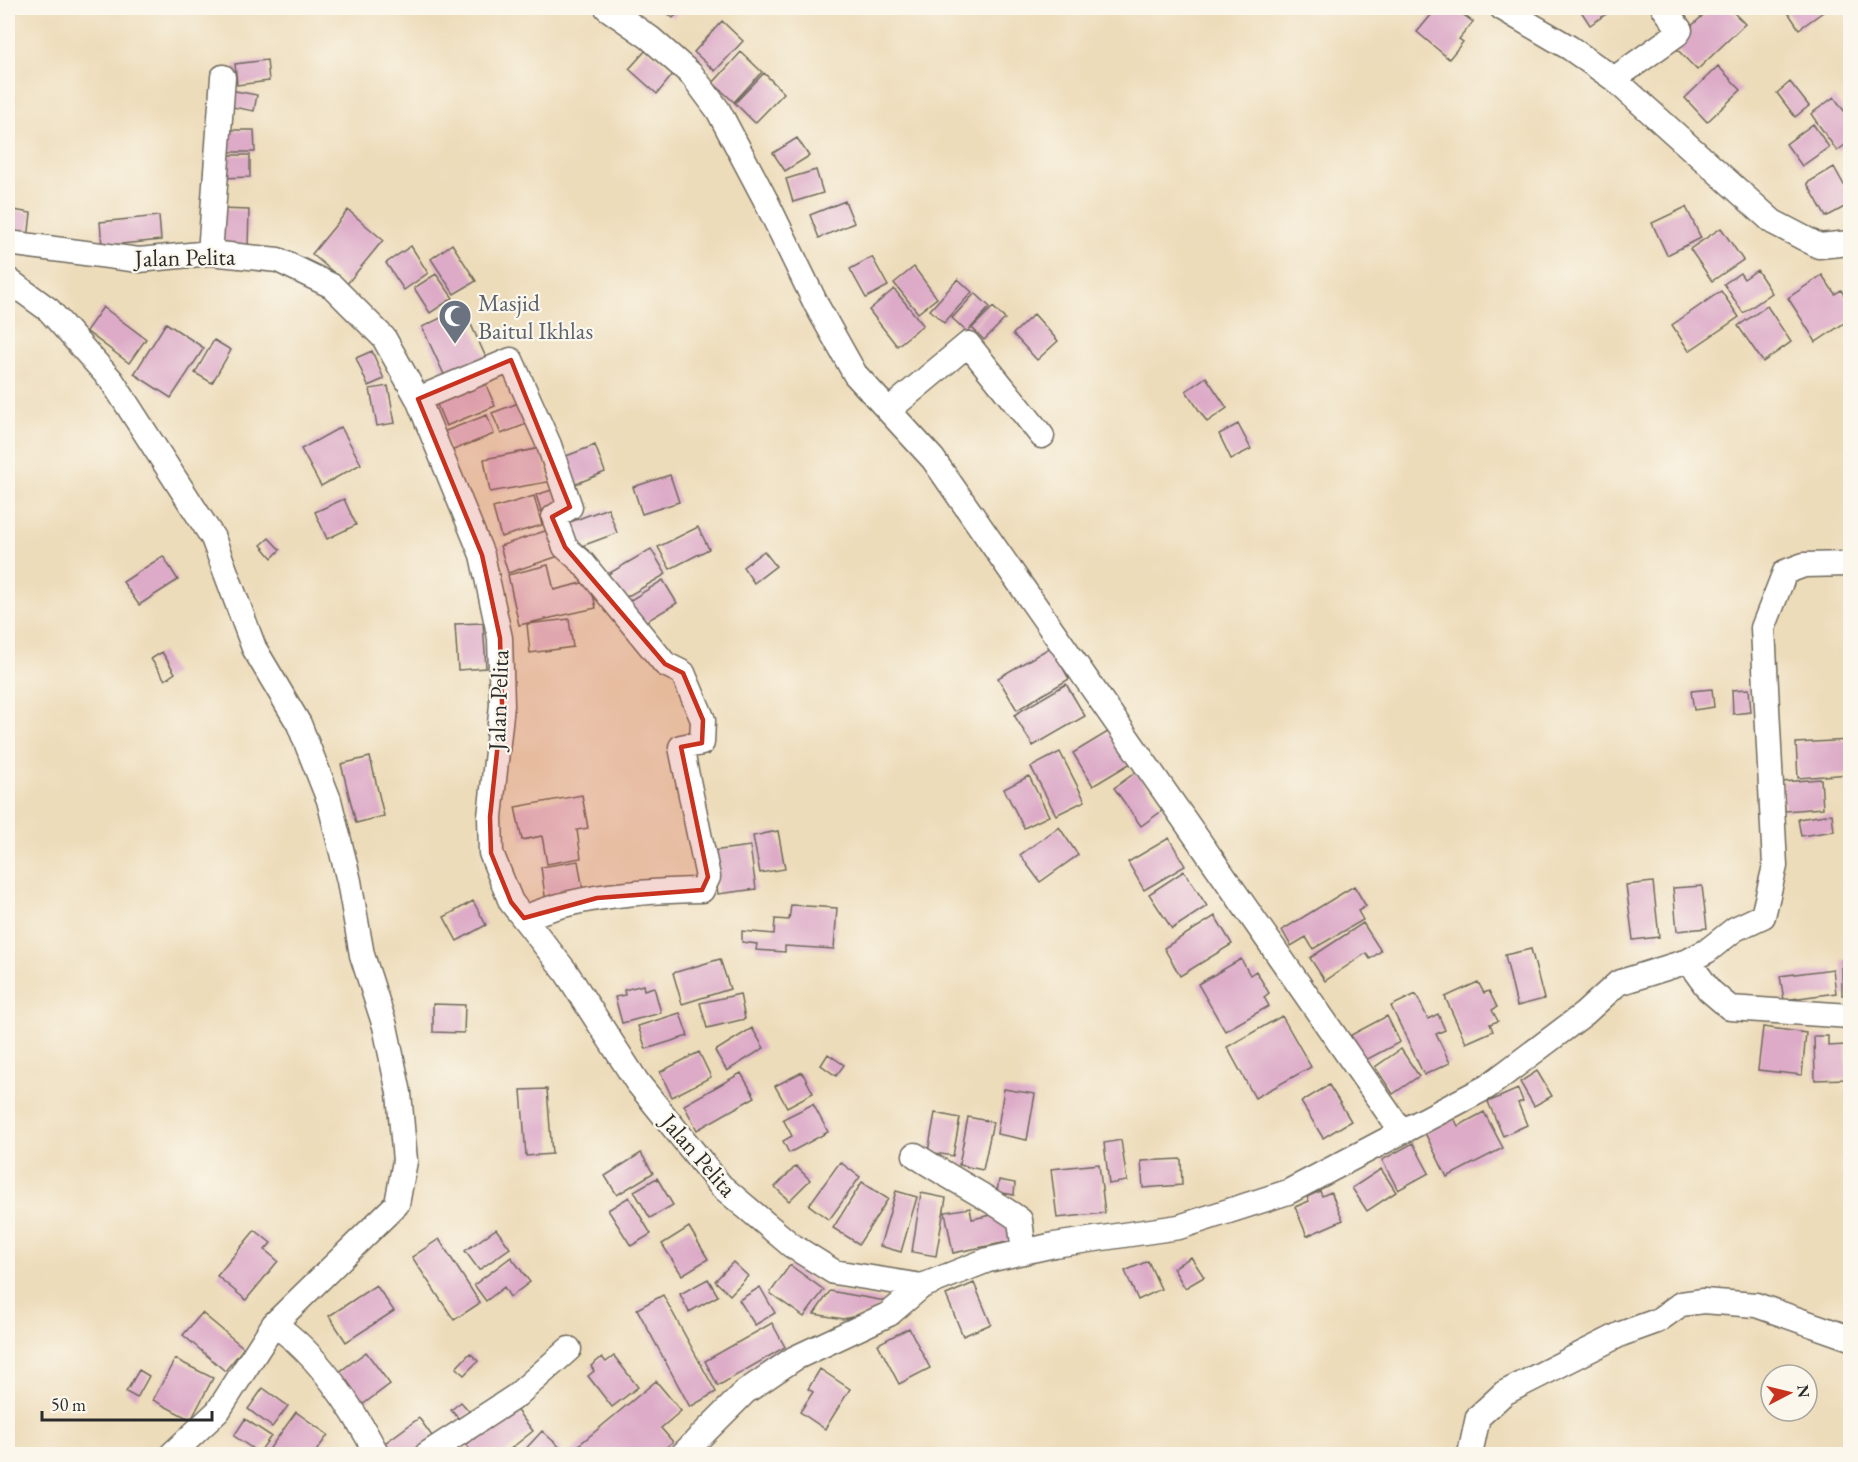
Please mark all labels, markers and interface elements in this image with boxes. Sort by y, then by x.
street label: Jalan Pelita [132,241,236,273]
place label: Masjid Baitul Ikhlas [478,287,593,346]
mosque icon: Masjid Baitul Ikhlas [437,298,473,345]
street label: Jalan Pelita [481,649,515,753]
street label: Jalan Pelita [653,1105,744,1203]
north arrow [1759,1363,1819,1423]
scale bar [42,1384,212,1422]
text: N [1792,1384,1815,1399]
text: 50 m [51,1393,86,1416]

